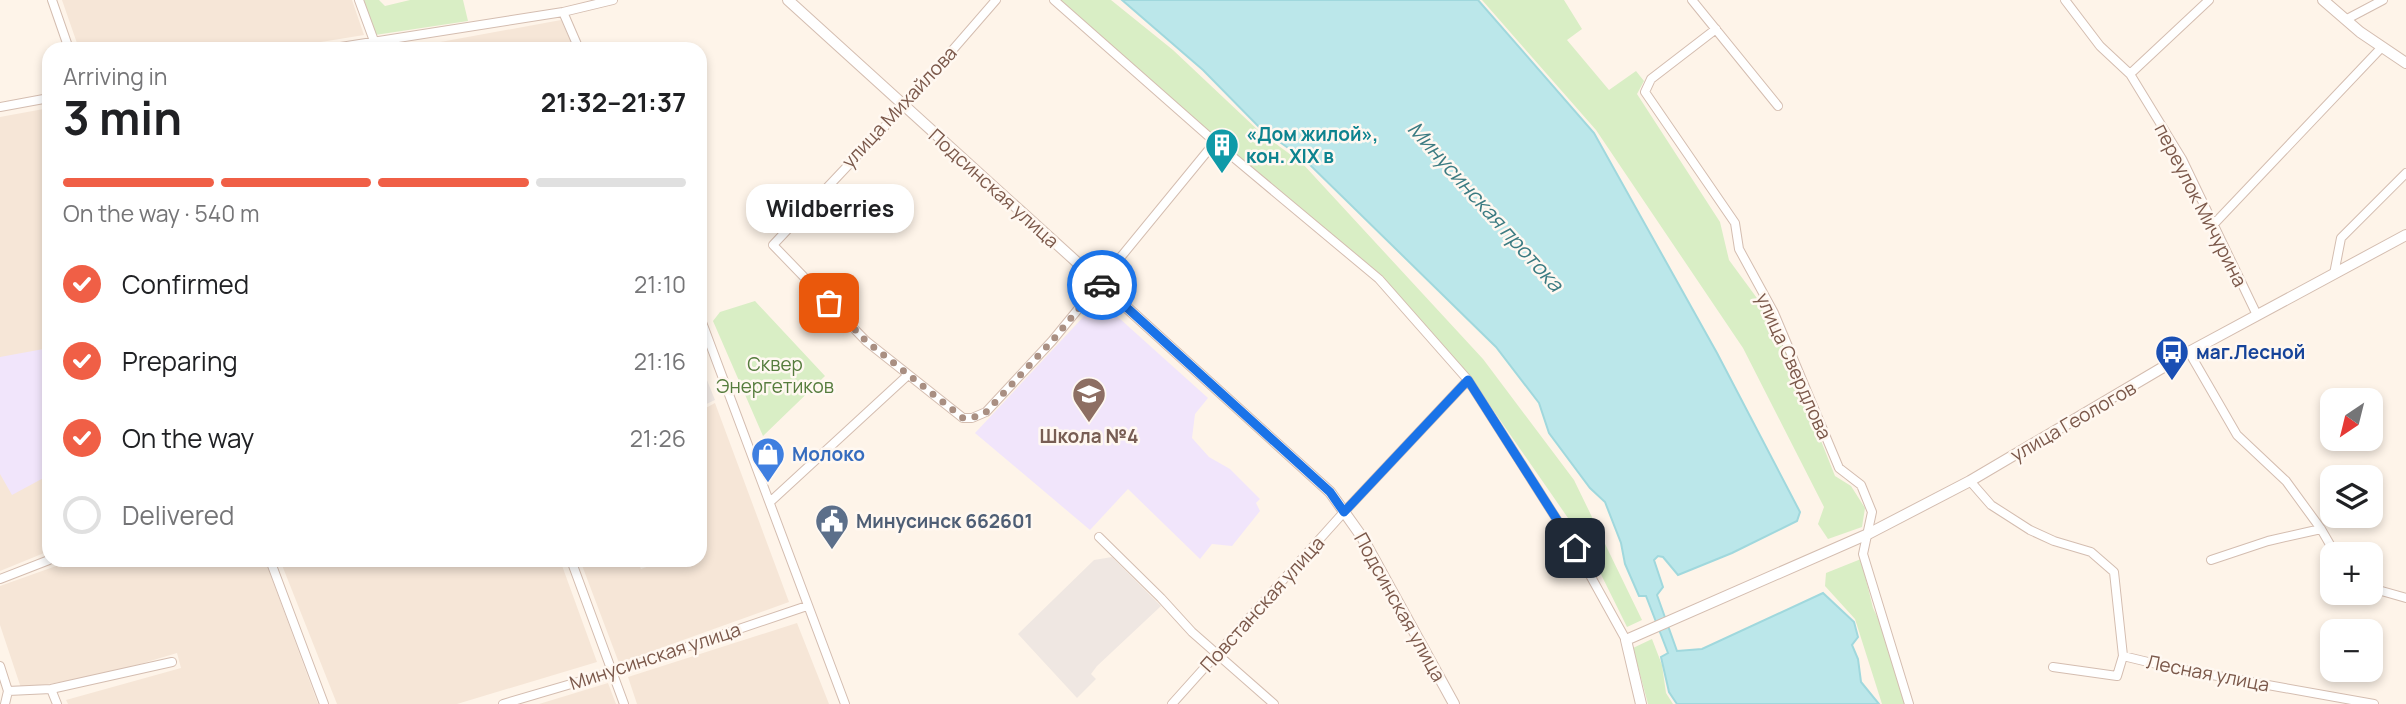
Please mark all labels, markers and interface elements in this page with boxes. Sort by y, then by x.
street label: улица Михайлова [836,40,962,174]
text: Arriving in [63,60,168,92]
text: 21:32–21:37 [541,84,686,120]
text: 3 min [63,86,182,149]
water label: Минусинская протока [1402,115,1571,298]
street label: переулок Мичурина [2149,119,2253,291]
place label: «Дом жилой», кон. ХIХ в [1246,121,1379,169]
street label: Подсинская улица [923,123,1065,253]
building icon: «Дом жилой», кон. ХIХ в [1203,126,1241,175]
callout: Wildberries [745,184,913,233]
text: Wildberries [766,192,894,224]
text: On the way · 540 m [63,197,259,229]
courier [1067,250,1137,320]
icon: check [63,265,101,303]
text: Confirmed [122,266,249,302]
icon: car [1083,266,1121,304]
text: 21:10 [634,268,686,300]
pin [799,273,859,333]
icon: bag [810,284,848,322]
street label: улица Свердлова [1750,289,1838,443]
bus stop icon: маг.Лесной [2153,333,2191,382]
place label: маг.Лесной [2196,339,2305,365]
icon: check [63,342,101,380]
text: Preparing [122,343,238,379]
text: 21:16 [634,345,686,377]
park label: Сквер Энергетиков [716,351,834,399]
school or university icon: Школа №4 [1070,375,1108,424]
street label: улица Геологов [2006,375,2140,467]
north arrow [2320,388,2384,452]
map controls [2320,388,2383,682]
icon: check [63,419,101,457]
text: On the way [122,420,254,456]
text: 21:26 [630,422,686,454]
place label: Школа №4 [1039,423,1139,449]
shop icon: Молоко [749,435,787,484]
place label: Молоко [792,441,865,467]
button: layers [2320,465,2383,528]
text: Delivered [122,497,234,533]
public building icon: Минусинск 662601 [813,502,851,551]
place label: Минусинск 662601 [856,508,1033,534]
pin [1545,518,1605,578]
street label: Подсинская улица [1348,528,1452,686]
icon: home [1556,529,1594,567]
street label: Повстанская улица [1194,531,1330,677]
button: + [2320,542,2383,605]
street label: Минусинская улица [566,616,744,696]
button: − [2320,619,2383,682]
street label: Лесная улица [2144,648,2272,698]

